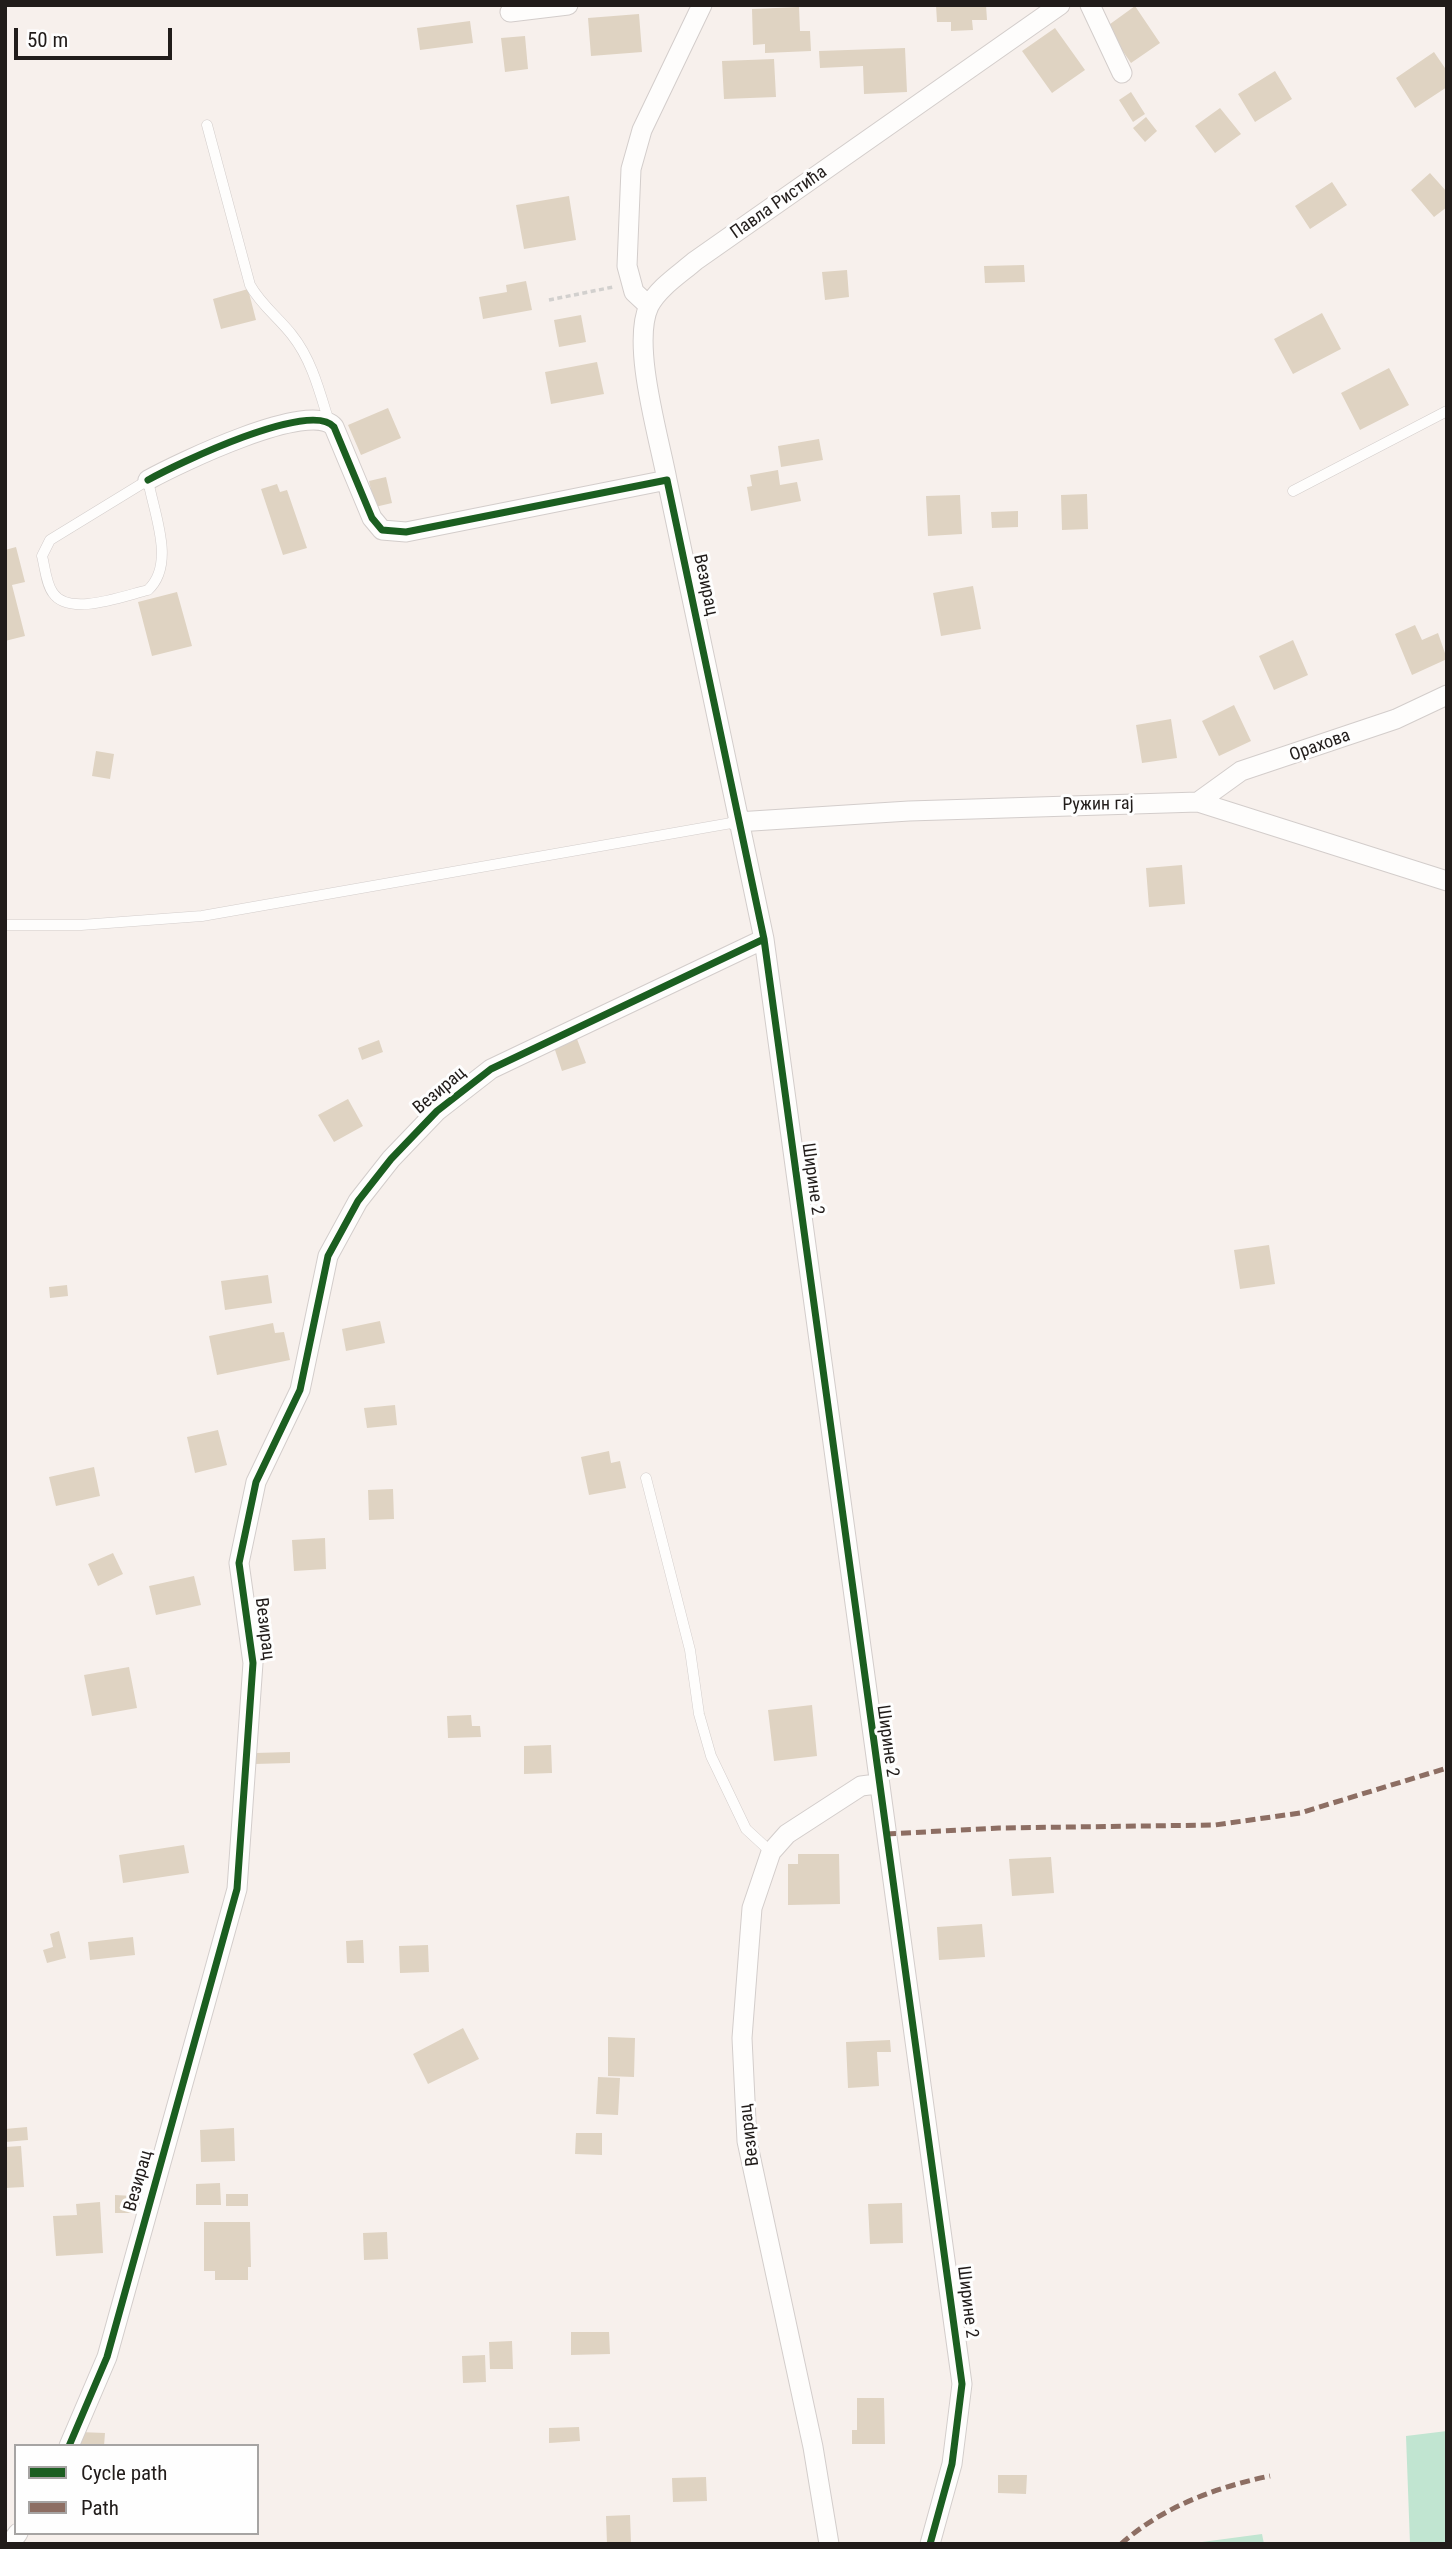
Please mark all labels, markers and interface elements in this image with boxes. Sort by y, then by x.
scale bar [18,14,175,58]
text: 50 m [27,28,68,52]
street label: Павла Ристића [727,162,831,244]
street label: Везирац [688,552,722,618]
street label: Орахова [1287,725,1353,767]
street label: Ружин гај [1062,794,1134,816]
street label: Везирац [409,1063,471,1119]
street label: Ширине 2 [796,1142,828,1216]
street label: Везирац [249,1597,279,1661]
street label: Ширине 2 [871,1704,903,1778]
street label: Везирац [735,2103,765,2167]
street label: Везирац [120,2148,158,2214]
street label: Ширине 2 [952,2265,982,2339]
legend [14,2444,259,2535]
text: Cycle path [81,2461,167,2485]
text: Path [81,2496,119,2520]

